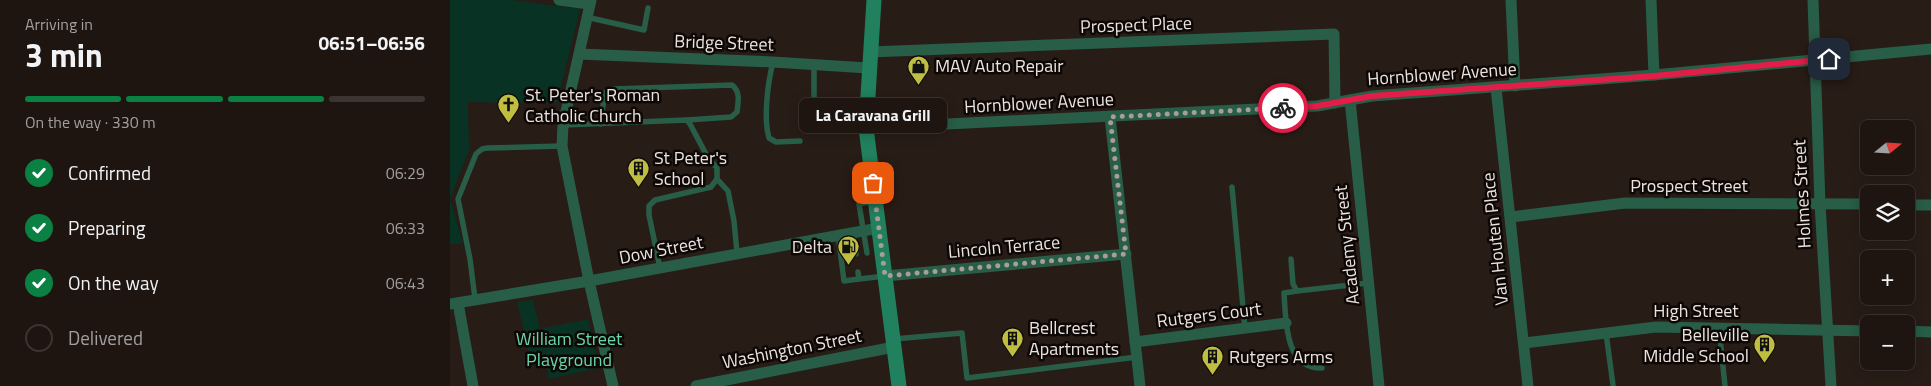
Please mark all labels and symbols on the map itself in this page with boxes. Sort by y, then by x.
street label: Prospect Place [1080,9,1192,40]
street label: Bridge Street [674,27,775,58]
pin [1808,38,1850,80]
place label: MAV Auto Repair [935,52,1064,79]
shop icon: MAV Auto Repair [907,54,931,85]
street label: Hornblower Avenue [1366,55,1518,92]
place label: St. Peter's Roman Catholic Church [525,81,660,129]
courier [1258,83,1308,133]
street label: Hornblower Avenue [964,85,1114,120]
church icon: St. Peter's Roman Catholic Church [497,93,521,124]
callout: La Caravana Grill [799,98,947,133]
north arrow [1860,120,1915,175]
street label: Holmes Street [1785,138,1818,249]
place label: St Peter's School [654,144,727,192]
building icon: St Peter's School [626,156,650,187]
pin [852,162,894,204]
street label: Van Houten Place [1474,171,1515,307]
street label: Prospect Street [1630,172,1749,199]
street label: Academy Street [1327,183,1366,306]
street label: Dow Street [617,228,706,271]
street label: Lincoln Terrace [947,228,1061,265]
place label: Delta [792,233,832,260]
fuel station icon: Delta [836,235,860,266]
street label: Rutgers Court [1155,295,1263,334]
street label: High Street [1653,297,1739,324]
place label: Bellcrest Apartments [1029,314,1119,362]
place label: Belleville Middle School [1643,321,1749,369]
street label: Washington Street [720,322,865,375]
park label: William Street Playground [516,325,623,373]
building icon: Bellcrest Apartments [1001,326,1025,357]
building icon: Belleville Middle School [1753,333,1777,364]
place label: Rutgers Arms [1229,343,1333,370]
building icon: Rutgers Arms [1201,345,1225,376]

